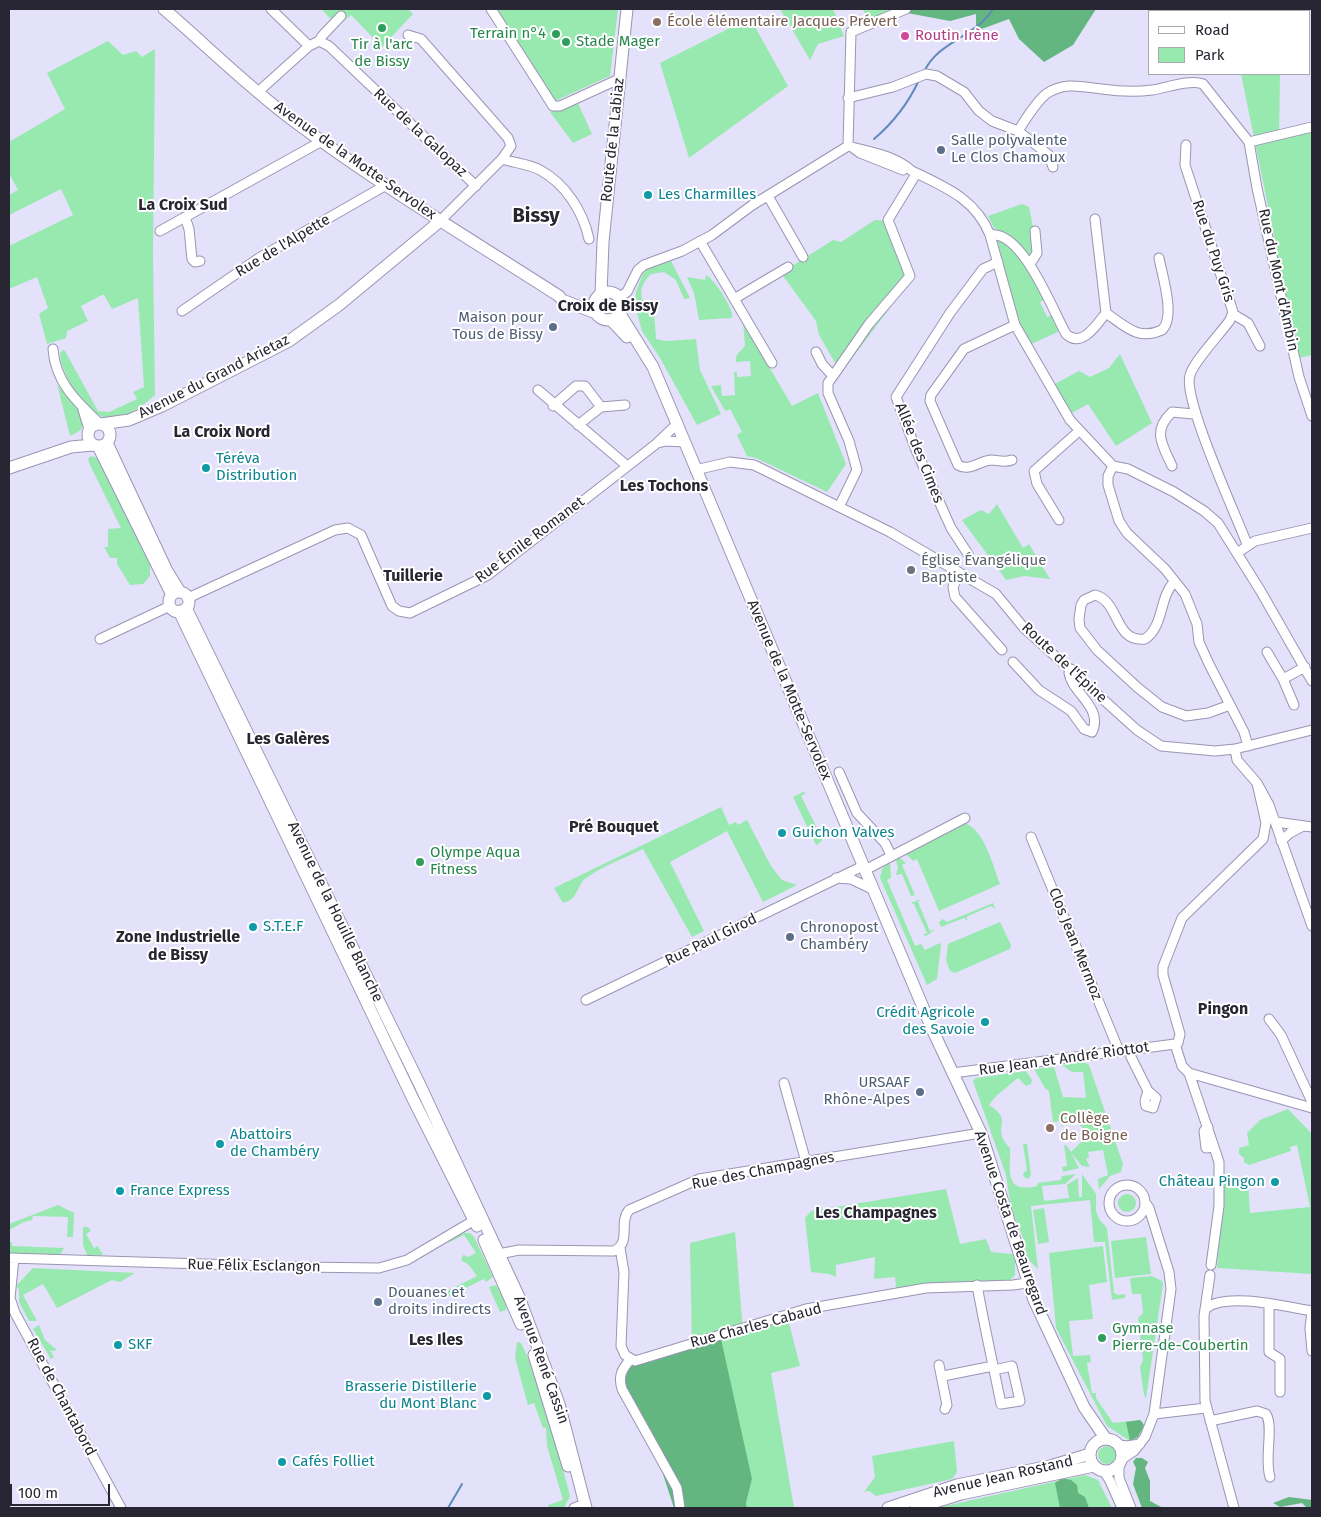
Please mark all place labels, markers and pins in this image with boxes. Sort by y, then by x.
place label: École élémentaire Jacques Prévert [667,13,898,31]
marker: École élémentaire Jacques Prévert [651,16,663,28]
marker: Tir à l'arc de Bissy [376,22,388,34]
place label: Terrain n°4 [470,25,546,43]
place label: Routin Irène [915,27,999,45]
marker: Terrain n°4 [550,28,562,40]
marker: Routin Irène [899,30,911,42]
place label: Stade Mager [576,33,660,51]
place label: Tir à l'arc de Bissy [351,36,413,71]
marker: Stade Mager [560,36,572,48]
place label: Salle polyvalente Le Clos Chamoux [951,132,1067,167]
marker: Salle polyvalente Le Clos Chamoux [935,144,947,156]
place label: Les Charmilles [658,186,756,204]
marker: Les Charmilles [642,189,654,201]
place label: Maison pour Tous de Bissy [452,309,543,344]
marker: Maison pour Tous de Bissy [547,321,559,333]
place label: Téréva Distribution [216,450,297,485]
marker: Téréva Distribution [200,462,212,474]
place label: Église Évangélique Baptiste [921,552,1046,587]
marker: Église Évangélique Baptiste [905,564,917,576]
place label: Guichon Valves [792,824,894,842]
marker: Guichon Valves [776,827,788,839]
place label: Olympe Aqua Fitness [430,844,520,879]
marker: Olympe Aqua Fitness [414,856,426,868]
place label: S.T.E.F [263,918,303,936]
place label: Chronopost Chambéry [800,919,879,954]
marker: S.T.E.F [247,921,259,933]
marker: Chronopost Chambéry [784,931,796,943]
place label: Crédit Agricole des Savoie [876,1004,975,1039]
marker: Crédit Agricole des Savoie [979,1016,991,1028]
place label: URSAAF Rhône-Alpes [823,1074,910,1109]
marker: URSAAF Rhône-Alpes [914,1086,926,1098]
place label: Collège de Boigne [1060,1110,1128,1145]
marker: Collège de Boigne [1044,1122,1056,1134]
place label: Abattoirs de Chambéry [230,1126,319,1161]
marker: Abattoirs de Chambéry [214,1138,226,1150]
place label: Château Pingon [1159,1173,1265,1191]
marker: Château Pingon [1269,1176,1281,1188]
place label: France Express [130,1182,230,1200]
marker: France Express [114,1185,126,1197]
place label: Douanes et droits indirects [388,1284,491,1319]
marker: Douanes et droits indirects [372,1296,384,1308]
place label: Gymnase Pierre-de-Coubertin [1112,1320,1249,1355]
marker: Gymnase Pierre-de-Coubertin [1096,1332,1108,1344]
place label: SKF [128,1336,152,1354]
marker: SKF [112,1339,124,1351]
place label: Brasserie Distillerie du Mont Blanc [345,1378,477,1413]
marker: Brasserie Distillerie du Mont Blanc [481,1390,493,1402]
place label: Cafés Folliet [292,1453,375,1471]
marker: Cafés Folliet [276,1456,288,1468]

